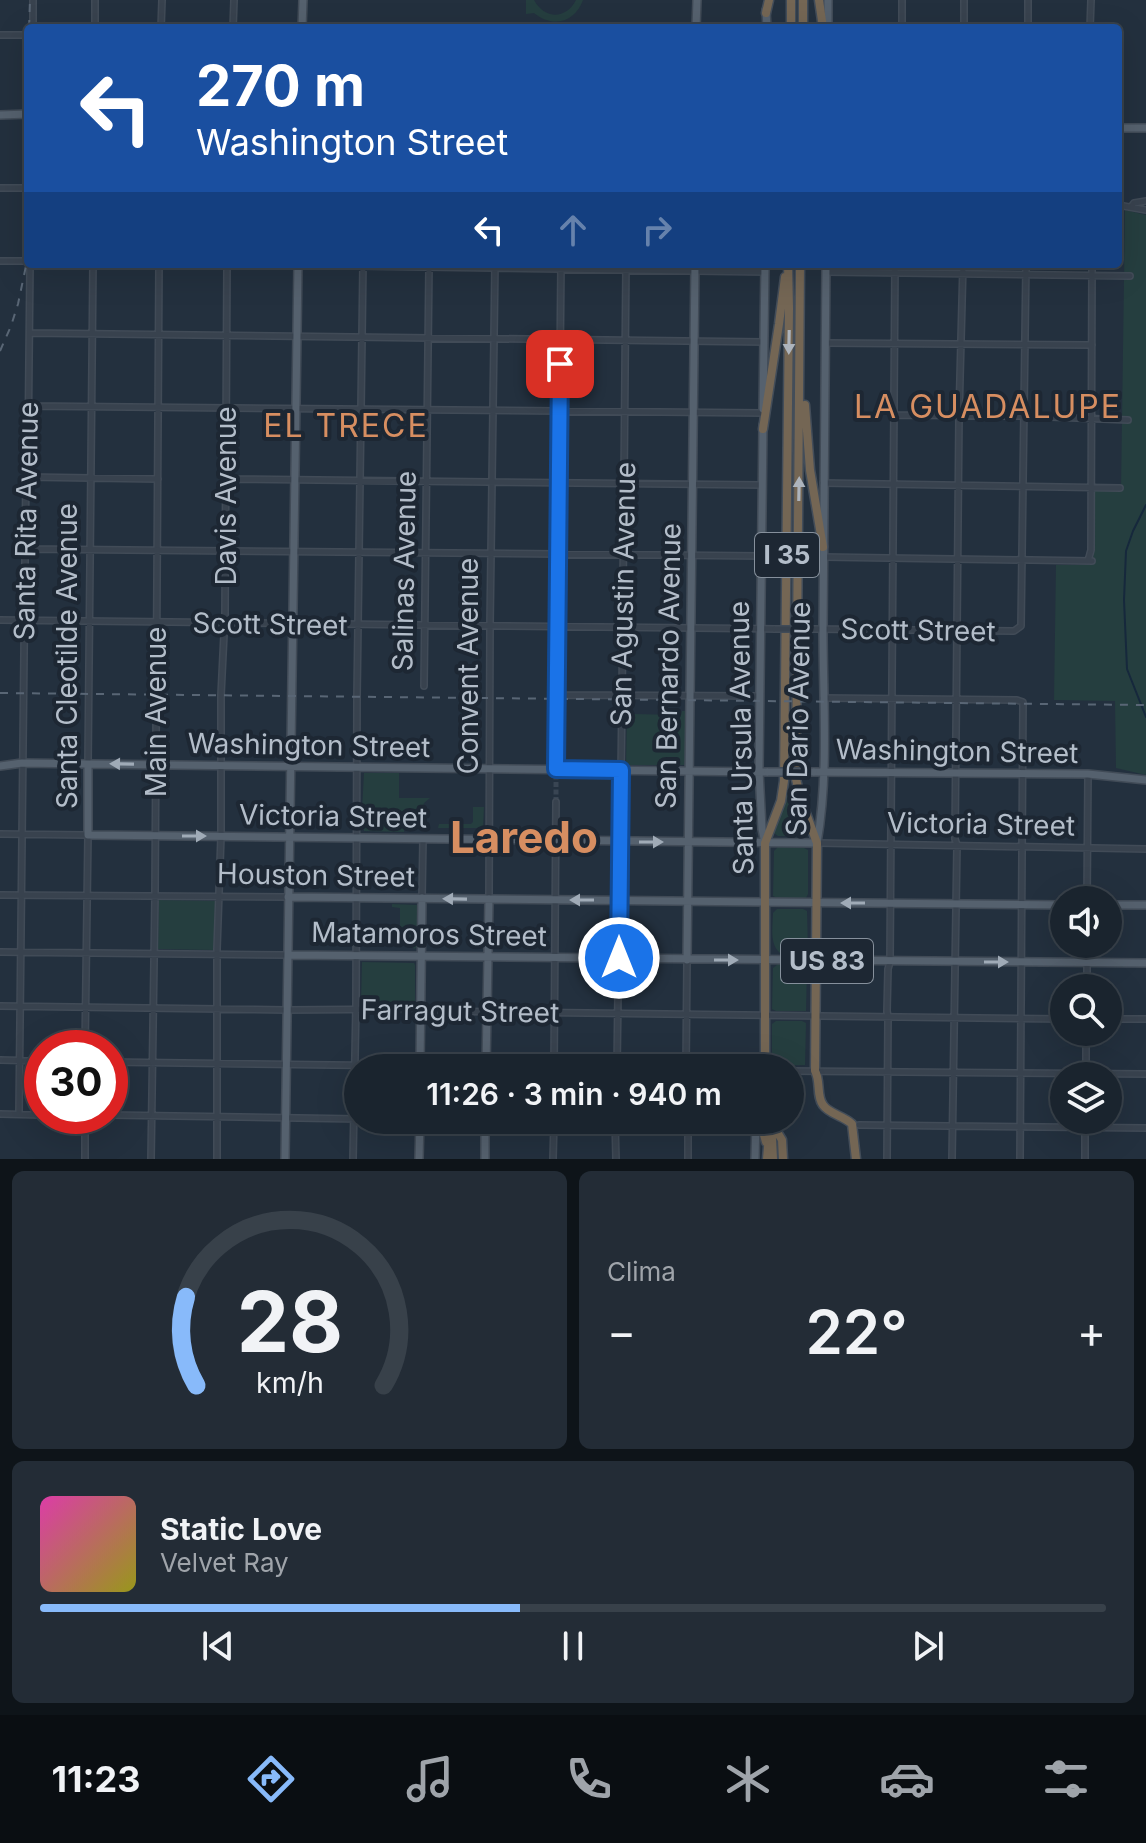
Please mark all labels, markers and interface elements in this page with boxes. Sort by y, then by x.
text: 270 m [196,52,365,120]
icon: left [64,56,168,160]
text: Washington Street [196,120,508,164]
icon: left [467,208,511,252]
icon: ahead [551,208,595,252]
icon: right [635,208,679,252]
pin [526,330,594,398]
one-way arrow [783,330,795,355]
icon: arrive [538,342,582,386]
district label: LA GUADALUPE [854,387,1122,426]
street label: Santa Rita Avenue [7,401,45,641]
street label: Davis Avenue [209,406,243,586]
district label: EL TRECE [263,406,429,445]
street label: San Agustin Avenue [604,461,642,727]
street label: Salinas Avenue [385,470,423,672]
one-way arrow [793,476,805,501]
street label: Santa Cleotilde Avenue [50,503,84,809]
street label: San Bernardo Avenue [649,523,687,809]
road number: I 35 [755,533,819,577]
street label: Convent Avenue [451,558,485,774]
street label: Santa Ursula Avenue [722,600,760,876]
street label: San Dario Avenue [779,601,817,837]
street label: Scott Street [192,606,348,642]
street label: Scott Street [840,612,996,648]
street label: Main Avenue [139,627,173,797]
street label: Washington Street [187,726,431,764]
street label: Washington Street [835,732,1079,770]
one-way arrow [109,758,134,770]
street label: Victoria Street [239,797,427,835]
street label: Victoria Street [887,805,1075,843]
district label: Laredo [450,810,598,864]
one-way arrow [182,830,207,842]
one-way arrow [639,835,664,848]
street label: Houston Street [217,856,415,894]
map controls [1050,886,1122,1134]
button: sound [1050,886,1122,958]
one-way arrow [442,893,467,905]
one-way arrow [569,894,594,906]
one-way arrow [840,897,865,909]
street label: Matamoros Street [311,915,547,953]
position arrow [577,916,661,1000]
road number: US 83 [781,939,873,983]
one-way arrow [714,954,739,966]
one-way arrow [984,956,1009,968]
button: search [1050,974,1122,1046]
street label: Farragut Street [360,992,560,1030]
speed limit sign: 30 [24,1030,128,1134]
button: layers [1050,1062,1122,1134]
text: 11:26 · 3 min · 940 m [426,1076,722,1112]
text: Clima [607,1256,676,1287]
text: 28 [236,1271,343,1372]
text: 22° [805,1296,908,1368]
text: − [607,1305,636,1359]
text: + [1077,1305,1106,1359]
text: km/h [256,1365,323,1400]
text: Static Love [160,1511,322,1547]
text: Velvet Ray [160,1547,289,1578]
icon: previous [196,1624,240,1668]
icon: pause [551,1624,595,1668]
icon: next [906,1624,950,1668]
icon: directions [243,1751,299,1807]
icon: music [402,1751,458,1807]
icon: phone [561,1751,617,1807]
icon: climate [720,1751,776,1807]
icon: car [879,1751,935,1807]
icon: filters [1038,1751,1094,1807]
text: 11:23 [52,1757,140,1801]

